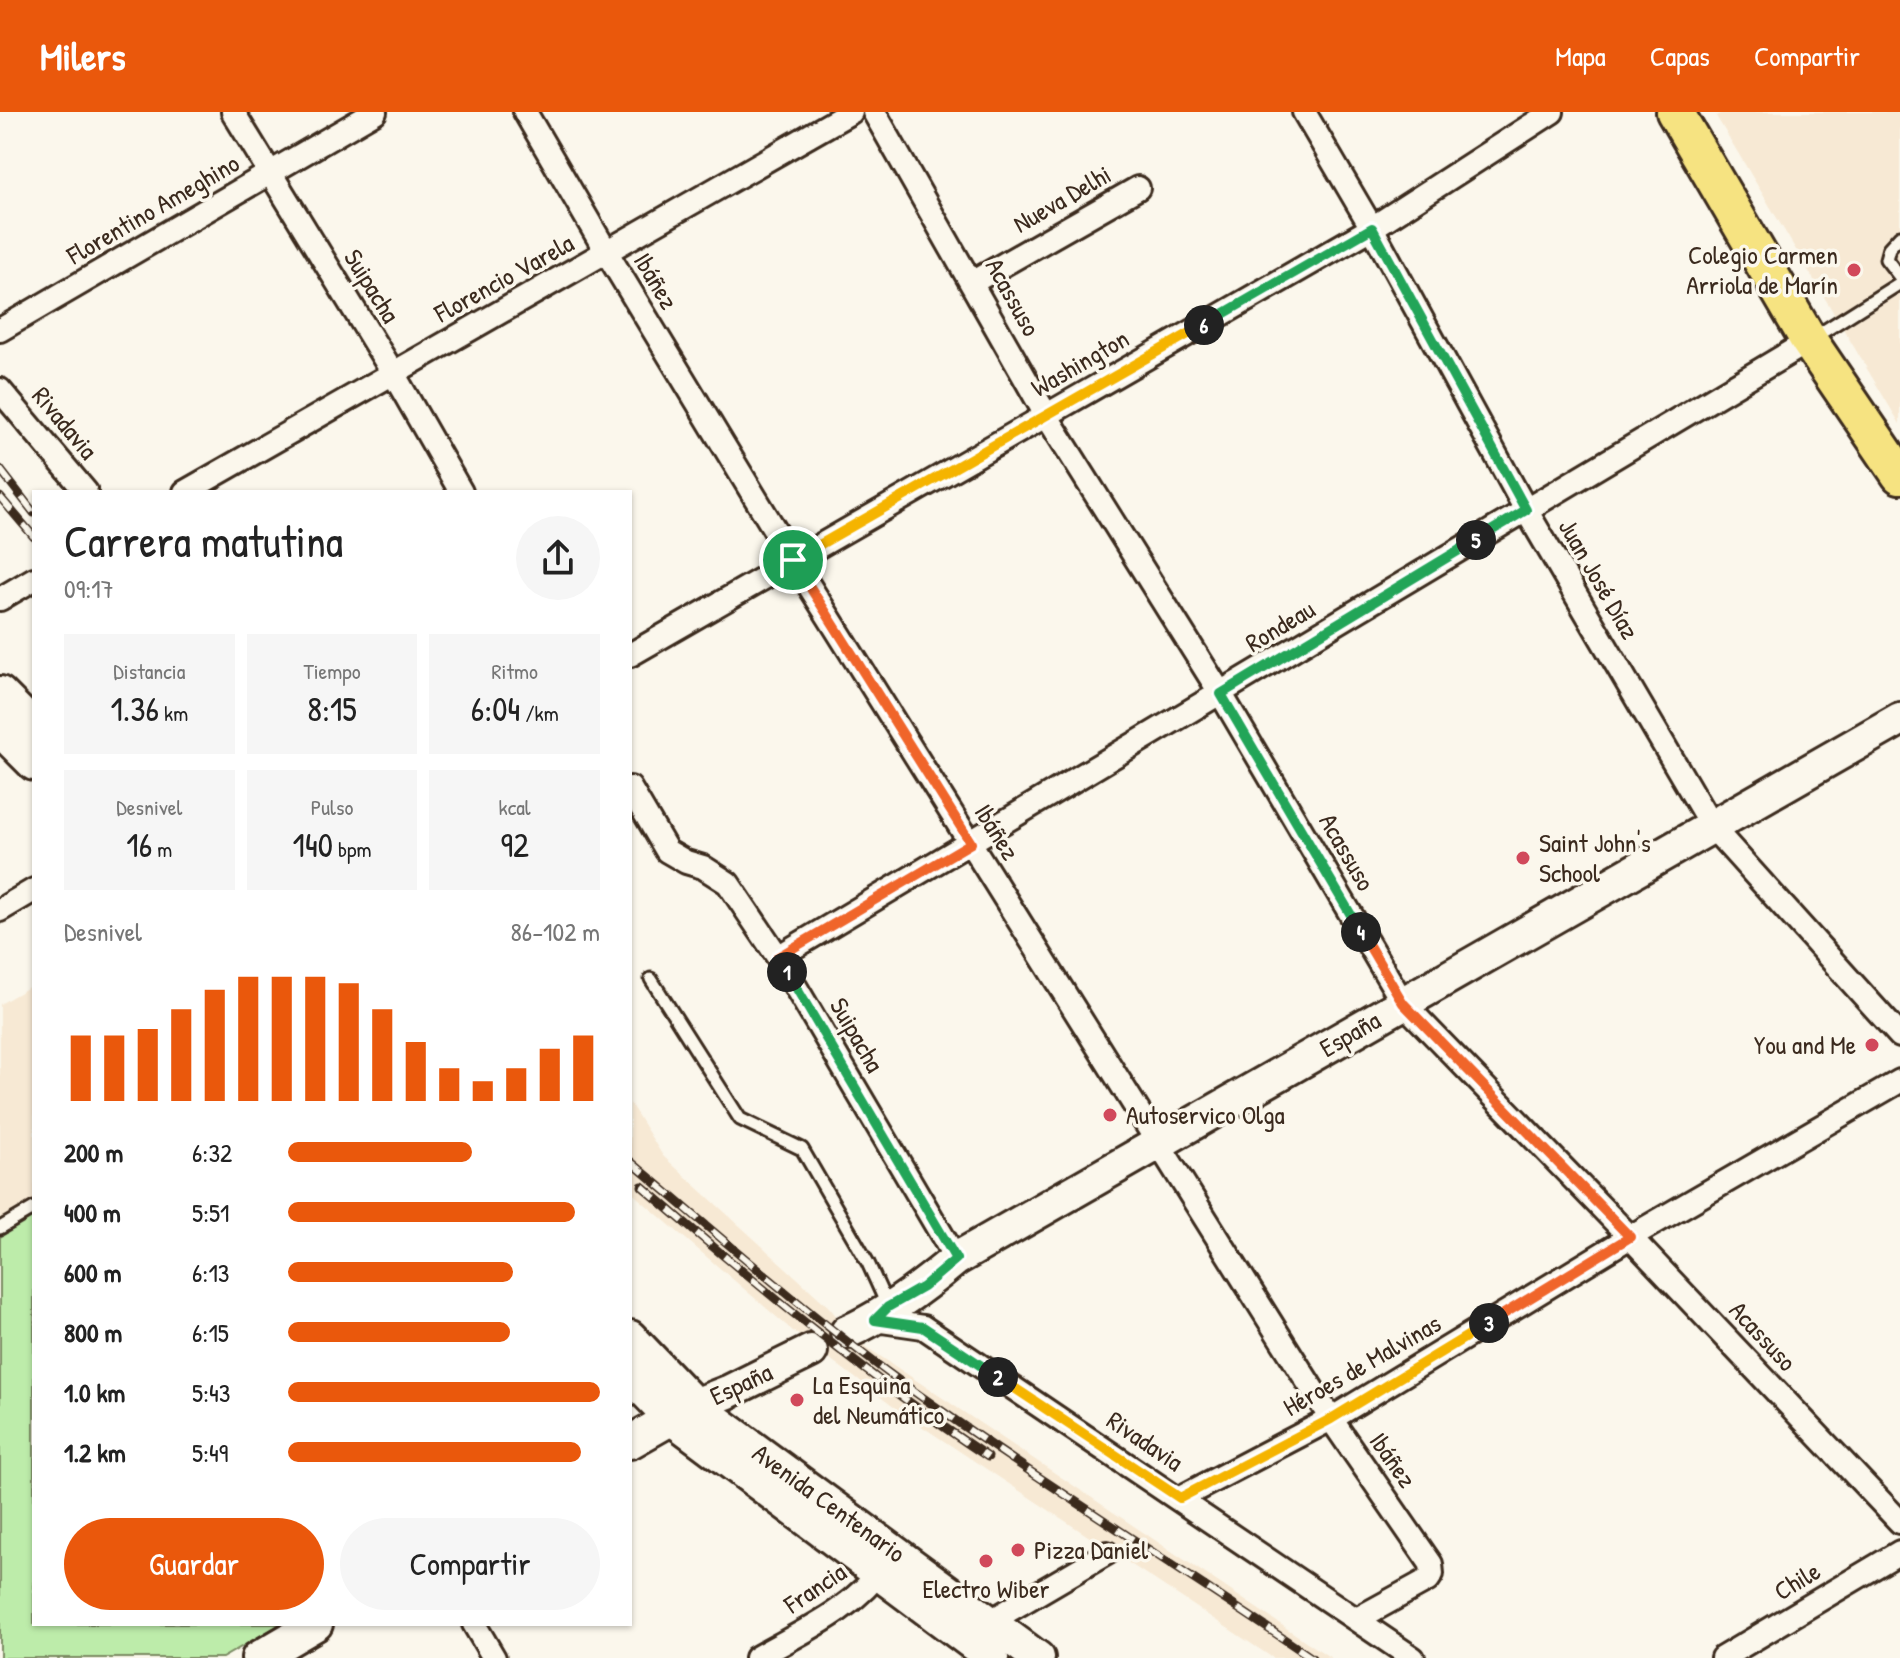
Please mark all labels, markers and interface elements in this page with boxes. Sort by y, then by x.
text: Milers [40,30,126,82]
text: Mapa [1555,37,1606,75]
text: Capas [1650,37,1710,75]
text: Compartir [1754,37,1860,75]
street label: Florentino Ameghino [59,145,245,273]
street label: Nueva Delhi [1006,157,1117,241]
street label: Florencio Varela [427,225,580,331]
place label: Colegio Carmen Arriola de Marín [1686,237,1838,302]
street label: Suipacha [336,242,409,329]
street label: Ibáñez [626,246,687,316]
street label: Acassuso [978,252,1049,342]
marker: Colegio Carmen Arriola de Marín [1845,261,1863,279]
pin: 6 [1184,305,1224,345]
text: 6 [1200,310,1208,340]
street label: Washington [1024,321,1135,405]
street label: Rivadavia [25,379,106,466]
text: Carrera matutina [64,511,343,571]
street label: Juan José Díaz [1551,512,1648,645]
button: share [516,516,600,600]
pin: 5 [1456,520,1496,560]
text: 5 [1471,525,1481,555]
pin [759,526,827,594]
icon: arrive [771,538,815,582]
text: 09:17 [64,571,114,606]
street label: Rondeau [1239,591,1321,660]
text: Distancia [113,656,185,686]
text: Tiempo [303,656,361,686]
text: Ritmo [492,656,538,686]
text: 1.36 [111,686,159,732]
text: 8:15 [307,686,357,732]
text: 6:04 [471,686,520,732]
text: km [159,698,188,728]
text: /km [520,698,559,728]
text: Desnivel [116,792,182,822]
text: Pulso [311,792,353,822]
text: kcal [499,792,531,822]
street label: Ibáñez [967,797,1028,867]
street label: Acassuso [1311,807,1384,897]
text: 16 [126,822,152,868]
text: 140 [293,822,333,868]
text: 92 [500,822,529,868]
place label: Saint John's School [1539,825,1651,890]
text: m [152,834,172,864]
text: bpm [333,834,371,864]
marker: Saint John's School [1514,849,1532,867]
pin: 4 [1341,912,1381,952]
text: Desnivel [64,914,142,949]
text: 86–102 m [511,914,600,949]
text: 4 [1357,917,1365,947]
pin: 1 [767,952,807,992]
text: 1 [783,957,791,987]
street label: Suipacha [822,991,893,1078]
street label: España [1313,1002,1387,1065]
place label: You and Me [1754,1027,1856,1062]
marker: You and Me [1863,1036,1881,1054]
place label: Autoservico Olga [1126,1097,1285,1132]
marker: Autoservico Olga [1101,1106,1119,1124]
text: 200 m [64,1135,123,1170]
text: 6:32 [192,1135,232,1170]
text: 400 m [64,1195,121,1230]
text: 5:51 [192,1195,229,1230]
text: 600 m [64,1255,121,1290]
text: 6:13 [192,1255,230,1290]
street label: Acassuso [1722,1293,1805,1378]
pin: 3 [1469,1303,1509,1343]
street label: Héroes de Malvinas [1277,1305,1447,1424]
text: 3 [1484,1308,1494,1338]
text: 800 m [64,1315,122,1350]
text: 6:15 [192,1315,229,1350]
street label: España [704,1354,778,1413]
pin: 2 [978,1357,1018,1397]
text: 2 [993,1362,1003,1392]
place label: La Esquina del Neumático [813,1367,944,1432]
text: 1.0 km [64,1375,125,1410]
text: 5:43 [192,1375,230,1410]
marker: La Esquina del Neumático [788,1391,806,1409]
street label: Rivadavia [1100,1402,1190,1479]
street label: Ibáñez [1362,1425,1425,1494]
text: 1.2 km [64,1435,126,1470]
text: 5:49 [192,1435,228,1470]
street label: Avenida Centenario [746,1435,913,1570]
button: Guardar [64,1518,324,1610]
button: Compartir [340,1518,600,1610]
place label: Pizza Daniel [1034,1532,1148,1567]
marker: Pizza Daniel [1009,1541,1027,1559]
marker: Electro Wiber [977,1552,995,1570]
street label: Chile [1767,1553,1826,1608]
street label: Francia [776,1554,853,1622]
place label: Electro Wiber [922,1571,1050,1606]

